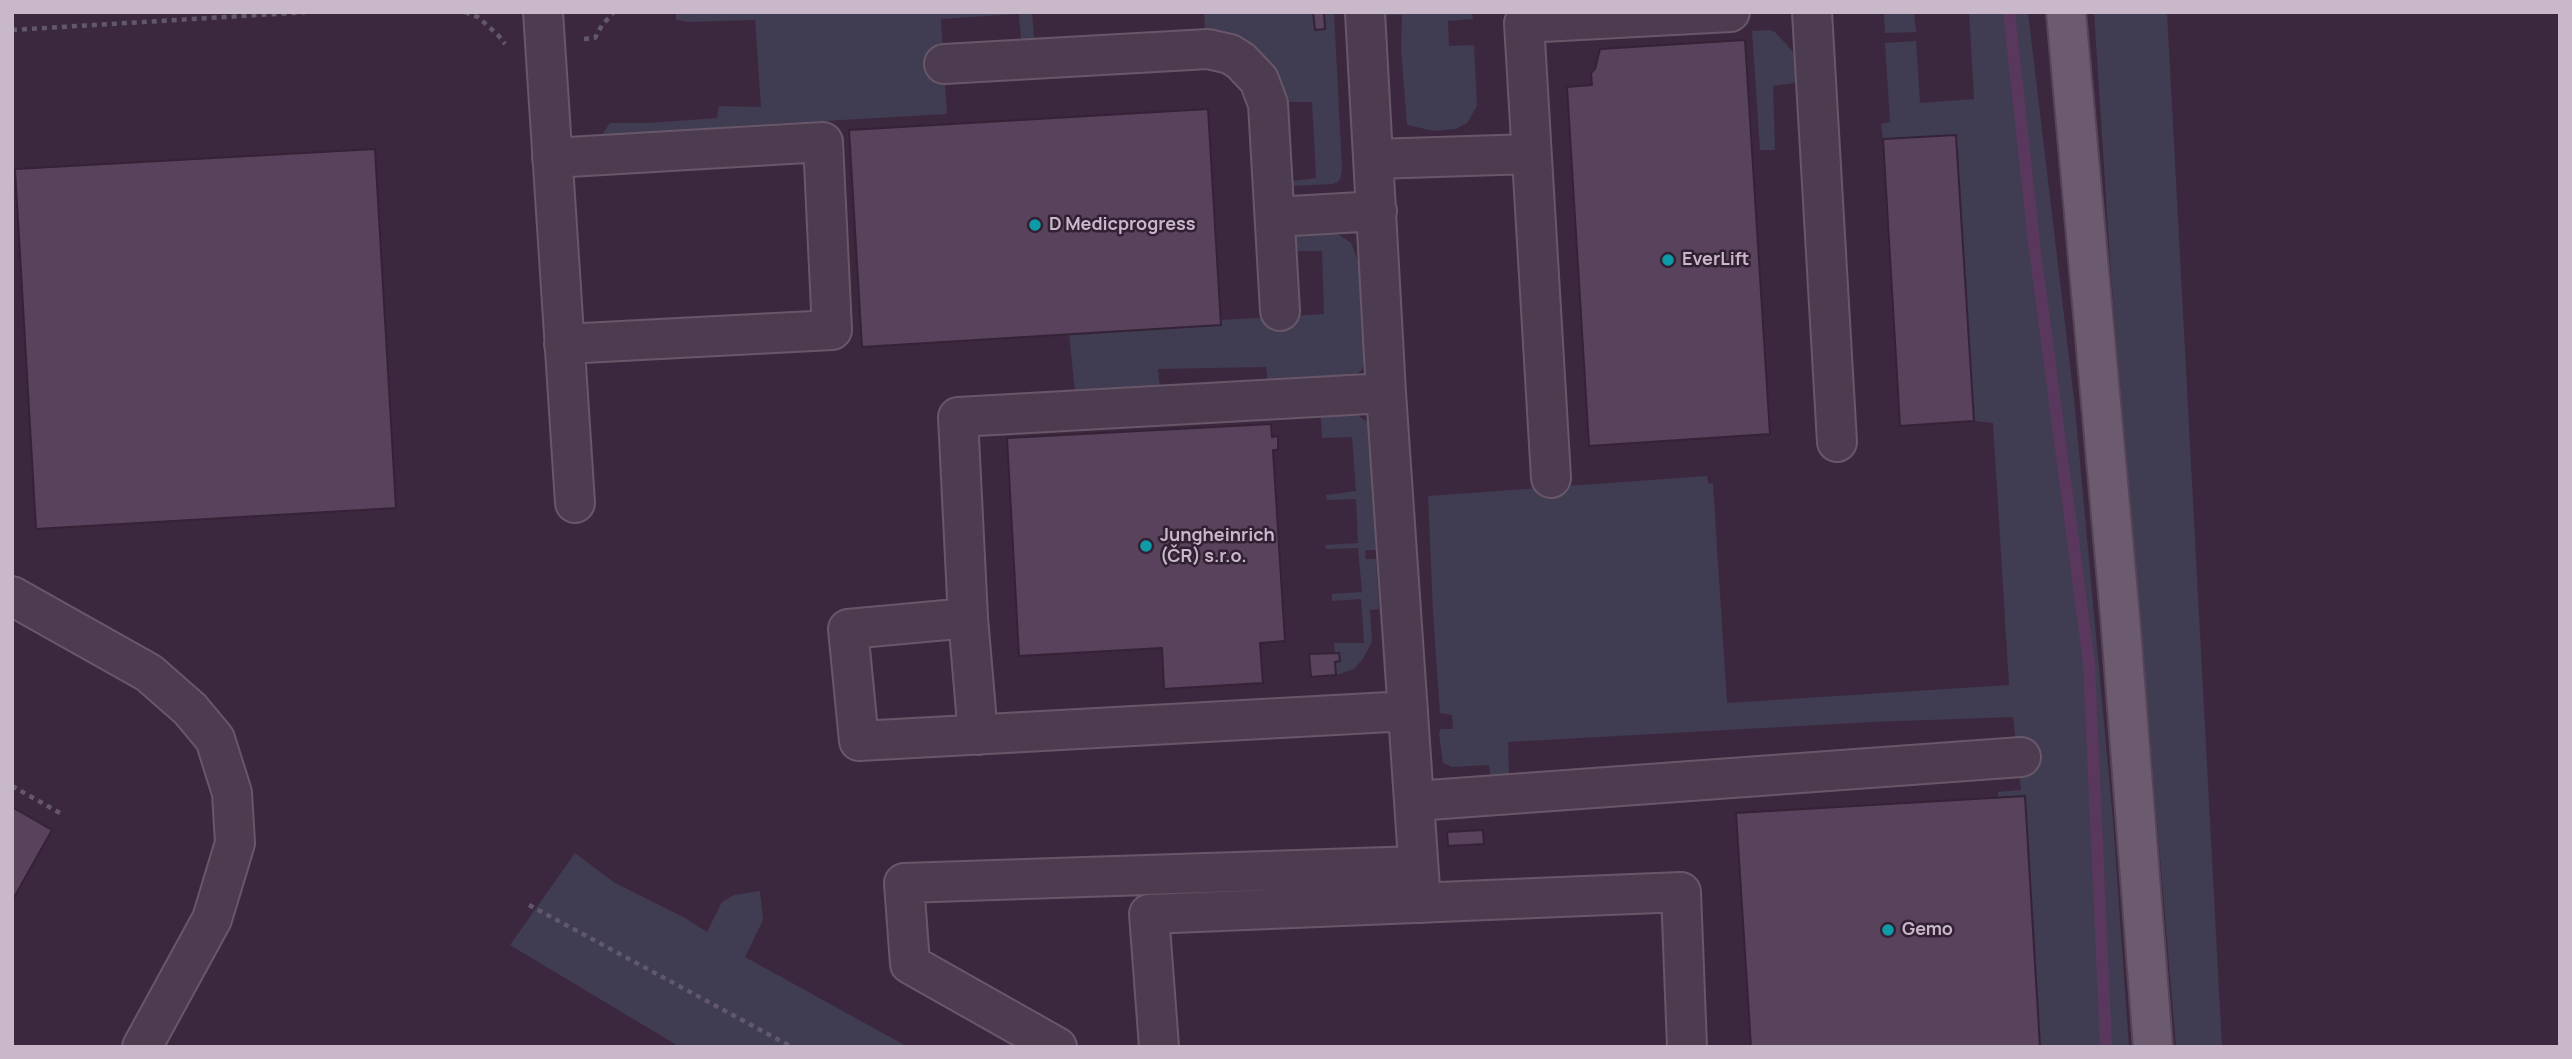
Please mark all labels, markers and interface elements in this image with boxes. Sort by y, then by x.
place label: D Medicprogress [1049,214,1196,236]
marker: D Medicprogress [1027,217,1043,233]
place label: EverLift [1682,249,1749,271]
marker: EverLift [1660,252,1676,268]
place label: Jungheinrich (ČR) s.r.o. [1160,525,1275,568]
marker: Jungheinrich (ČR) s.r.o. [1138,538,1154,554]
place label: Gemo [1902,919,1953,941]
marker: Gemo [1880,922,1896,938]

